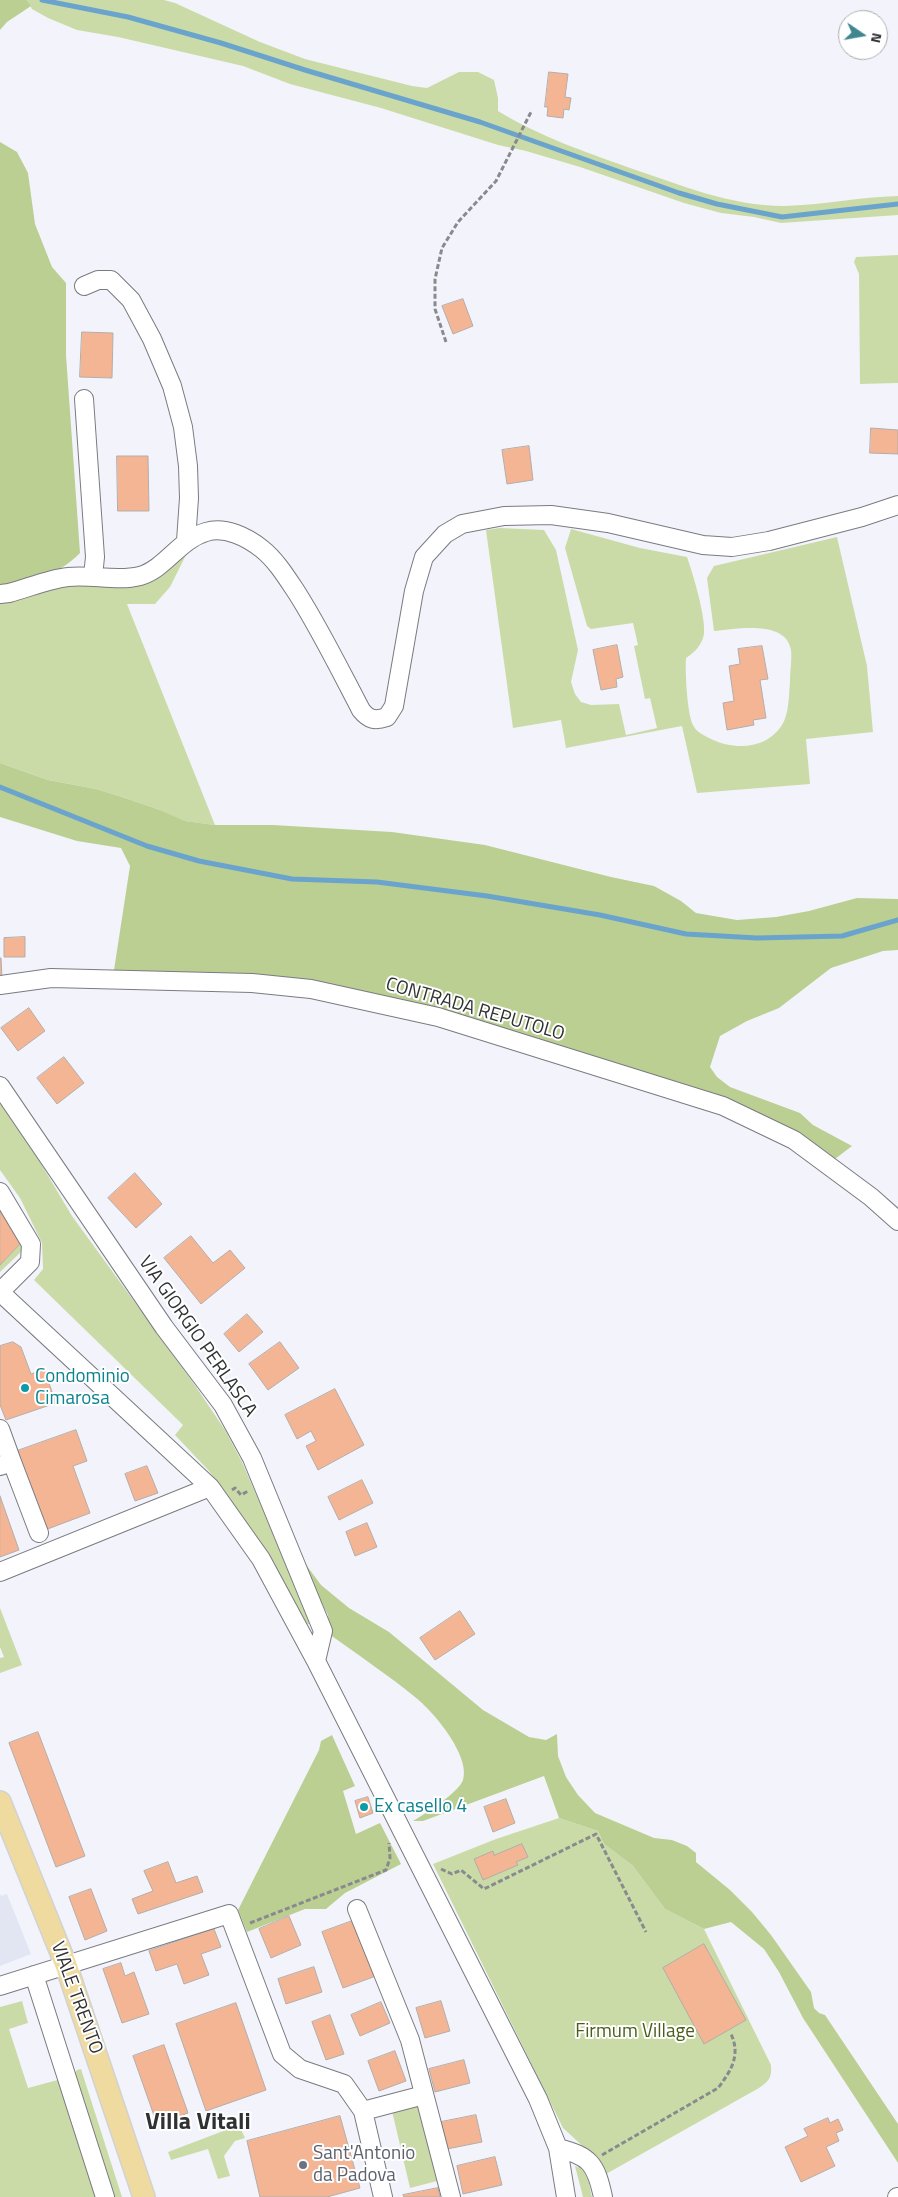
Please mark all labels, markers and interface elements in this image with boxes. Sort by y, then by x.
north arrow [838,10,888,60]
text: N [866,31,888,45]
street label: CONTRADA REPUTOLO [383,974,567,1046]
street label: VIA GIORGIO PERLASCA [133,1252,261,1422]
place label: Condominio Cimarosa [35,1366,130,1410]
marker: Condominio Cimarosa [19,1382,31,1394]
place label: Ex casello 4 [374,1796,467,1818]
marker: Ex casello 4 [358,1801,370,1813]
street label: VIALE TRENTO [45,1939,107,2057]
park label: Firmum Village [575,2021,695,2043]
district label: Villa Vitali [145,2109,251,2137]
place label: Sant'Antonio da Padova [313,2143,415,2187]
marker: Sant'Antonio da Padova [297,2159,309,2171]

